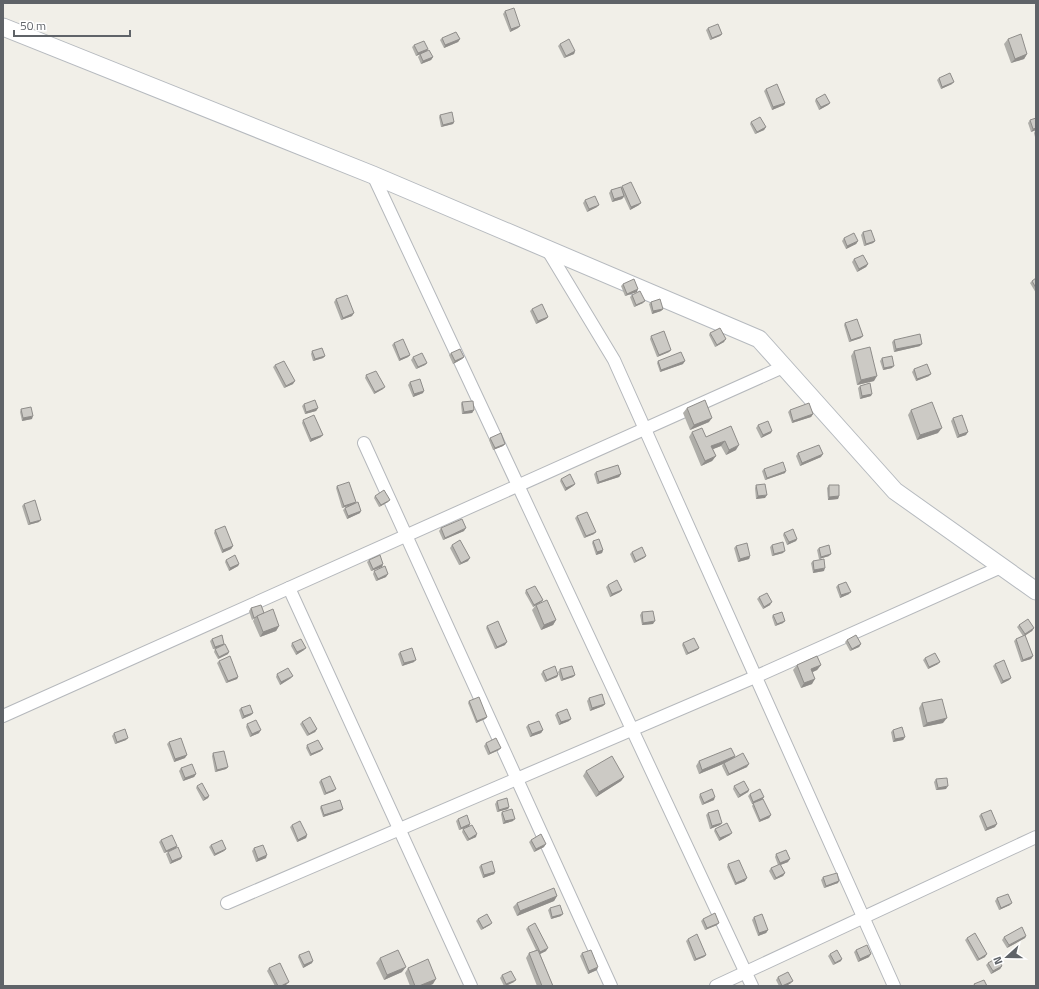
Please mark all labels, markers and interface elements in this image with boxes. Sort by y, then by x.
scale bar [14,12,130,38]
text: 50 m [20,16,46,35]
north arrow [987,937,1027,977]
text: N [989,954,1006,967]

